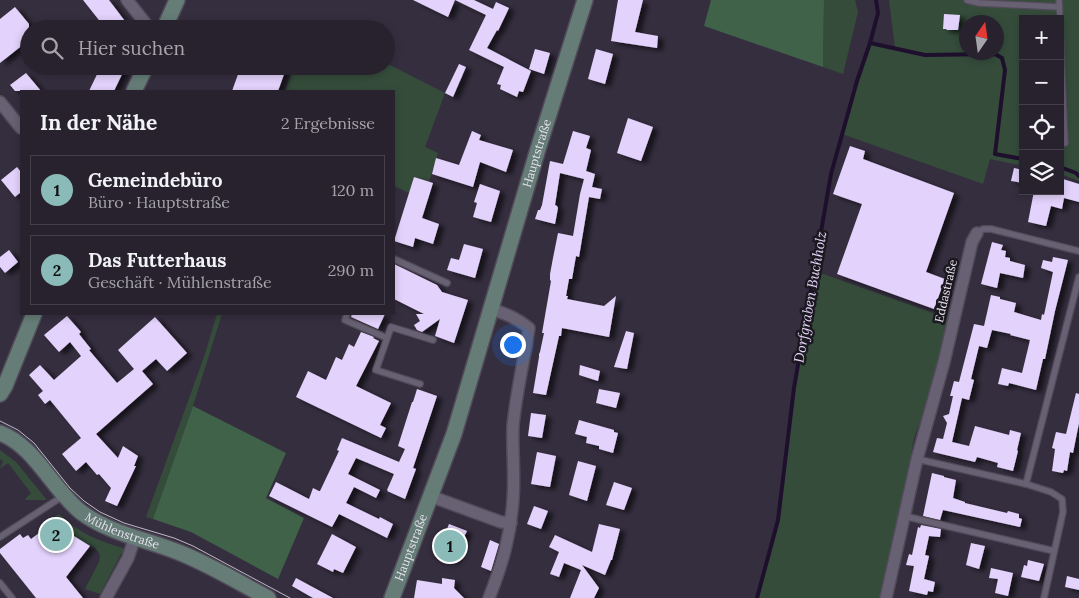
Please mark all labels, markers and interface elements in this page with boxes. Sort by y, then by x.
north arrow [959,15,1004,60]
map controls [1019,15,1064,195]
button: + [1019,15,1064,60]
search box [20,20,395,75]
icon: search [38,34,66,62]
text: Hier suchen [78,36,185,60]
button: − [1019,60,1064,105]
button: locate [1019,105,1064,150]
text: In der Nähe [40,109,157,136]
text: 2 Ergebnisse [281,113,375,133]
street label: Hauptstraße [519,117,554,189]
button: layers [1019,150,1064,195]
text: Gemeindebüro [88,168,222,192]
text: 1 [54,180,60,200]
text: 120 m [331,180,374,200]
text: Büro · Hauptstraße [88,192,230,212]
water label: Dorfgraben Buchholz [790,229,830,364]
text: Das Futterhaus [88,248,226,272]
street label: Eddastraße [931,257,960,324]
text: 2 [53,260,61,280]
text: 290 m [328,260,374,280]
text: Geschäft · Mühlenstraße [88,272,272,292]
your location [500,332,526,358]
street label: Mühlenstraße [83,509,162,552]
street label: Hauptstraße [391,511,430,583]
pin: 2 [40,516,72,554]
pin: 1 [434,527,466,565]

